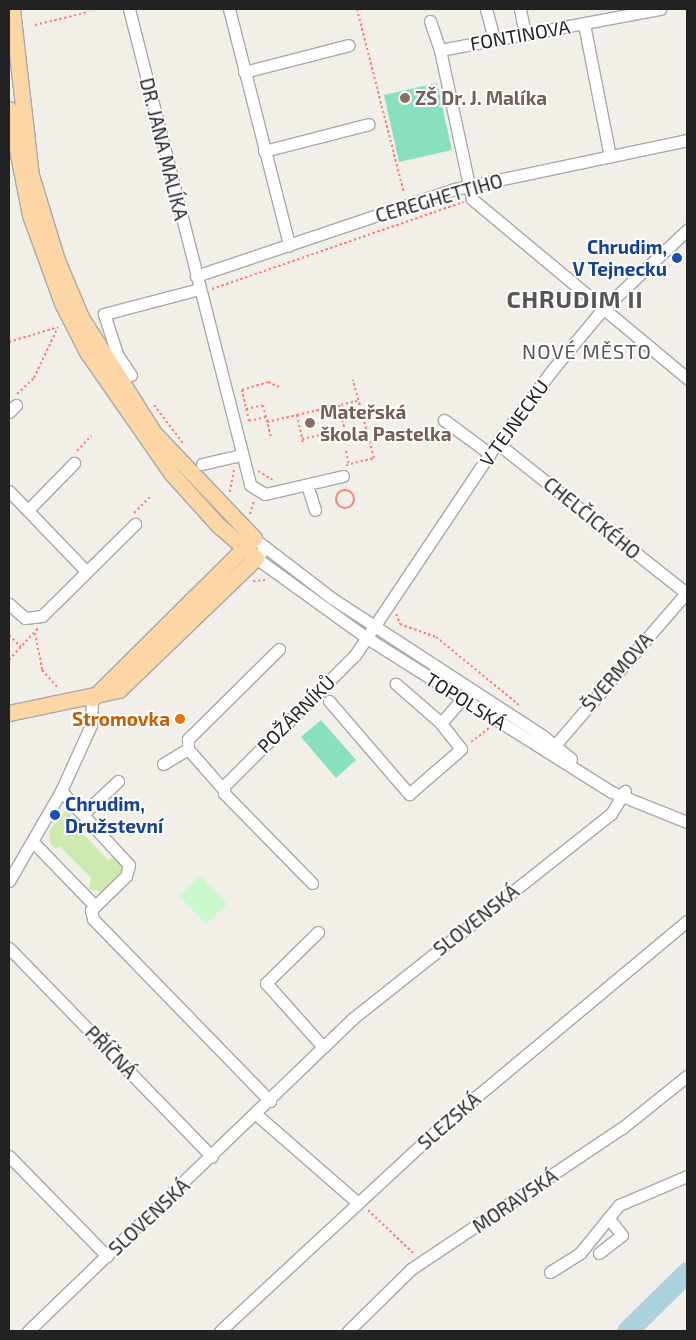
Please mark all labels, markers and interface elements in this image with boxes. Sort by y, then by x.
street label: FONTINOVA [468,15,572,55]
street label: DR. JANA MALÍKA [135,75,193,223]
place label: ZŠ Dr. J. Malíka [415,87,548,109]
marker: ZŠ Dr. J. Malíka [399,92,411,104]
street label: CEREGHETTIHO [373,169,505,227]
place label: Chrudim, V Tejnecku [572,236,667,280]
marker: Chrudim, V Tejnecku [671,252,683,264]
district label: CHRUDIM II [505,285,645,313]
district label: NOVÉ MĚSTO [521,339,653,363]
street label: V TEJNECKU [475,375,553,471]
place label: Mateřská škola Pastelka [320,401,451,445]
marker: Mateřská škola Pastelka [304,417,316,429]
street label: CHELČICKÉHO [539,472,645,564]
street label: ŠVERMOVA [577,628,657,716]
street label: TOPOLSKÁ [421,667,511,735]
street label: POŽÁRNÍKŮ [252,670,340,758]
place label: Stromovka [72,708,170,730]
marker: Stromovka [174,713,186,725]
place label: Chrudim, Družstevní [65,793,163,837]
marker: Chrudim, Družstevní [49,809,61,821]
street label: SLOVENSKÁ [429,880,523,960]
street label: PŘÍČNÁ [81,1021,141,1083]
street label: SLEZSKÁ [413,1088,485,1154]
street label: MORAVSKÁ [468,1164,562,1238]
street label: SLOVENSKÁ [104,1174,194,1260]

